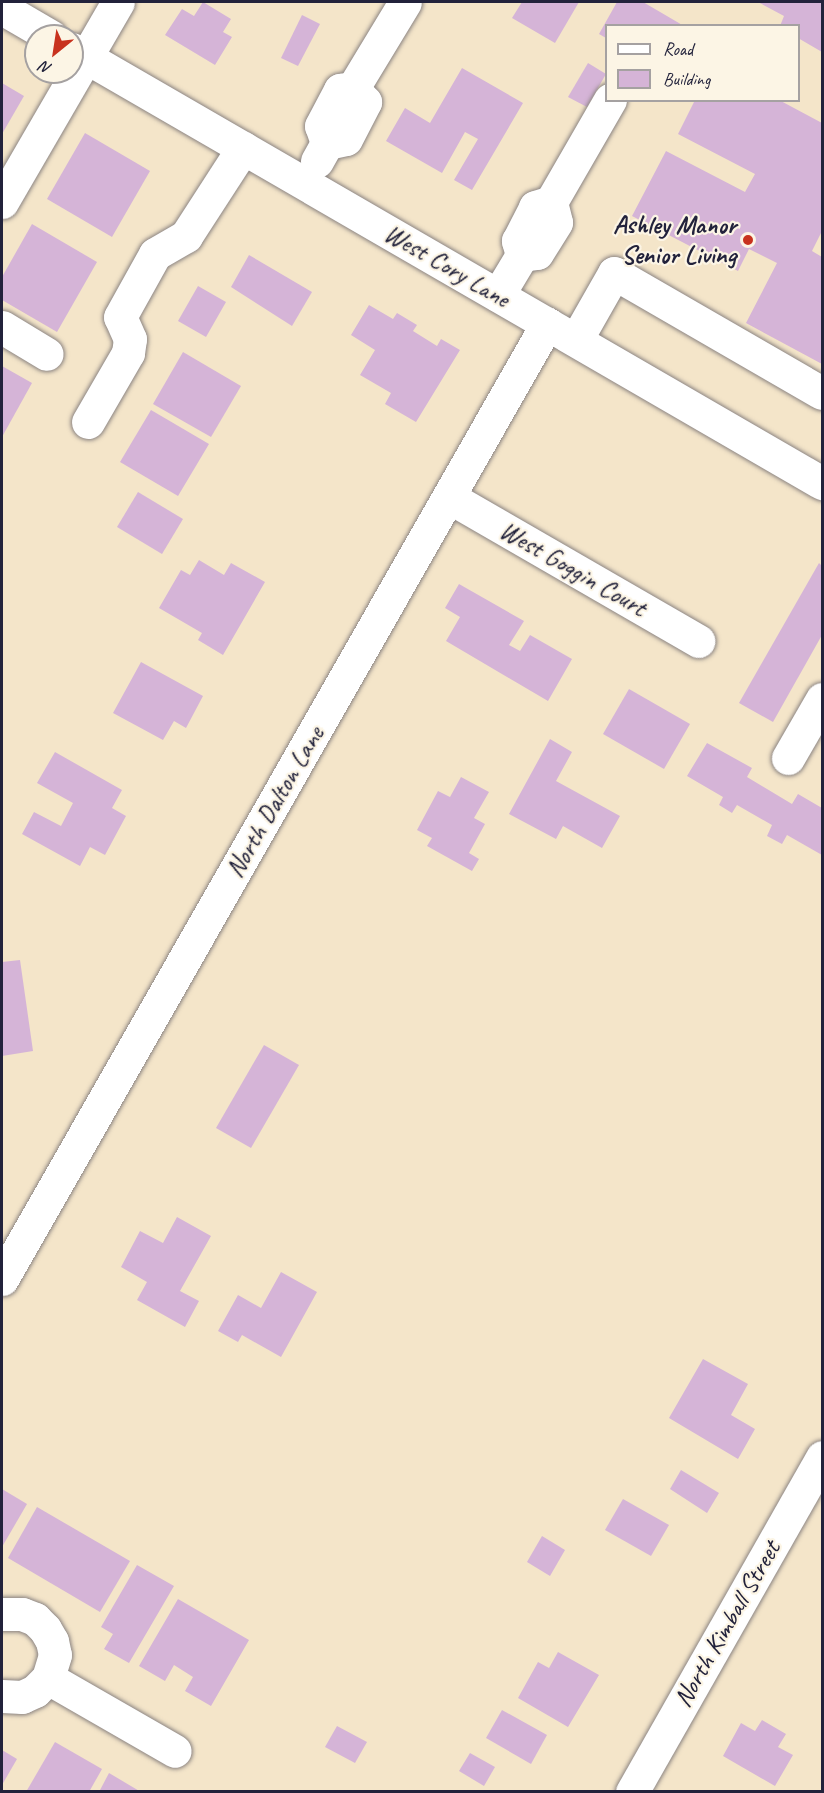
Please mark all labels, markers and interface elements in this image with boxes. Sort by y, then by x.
north arrow [24,24,84,84]
legend [605,24,800,102]
text: Road [663,38,693,60]
text: N [37,57,55,79]
text: Building [663,68,710,90]
place label: Ashley Manor Senior Living [612,209,736,270]
street label: West Cory Lane [379,218,515,314]
marker: Ashley Manor Senior Living [741,233,755,247]
street label: West Goggin Court [494,515,652,623]
street label: North Dalton Lane [219,721,331,883]
street label: North Kimball Street [667,1535,787,1713]

